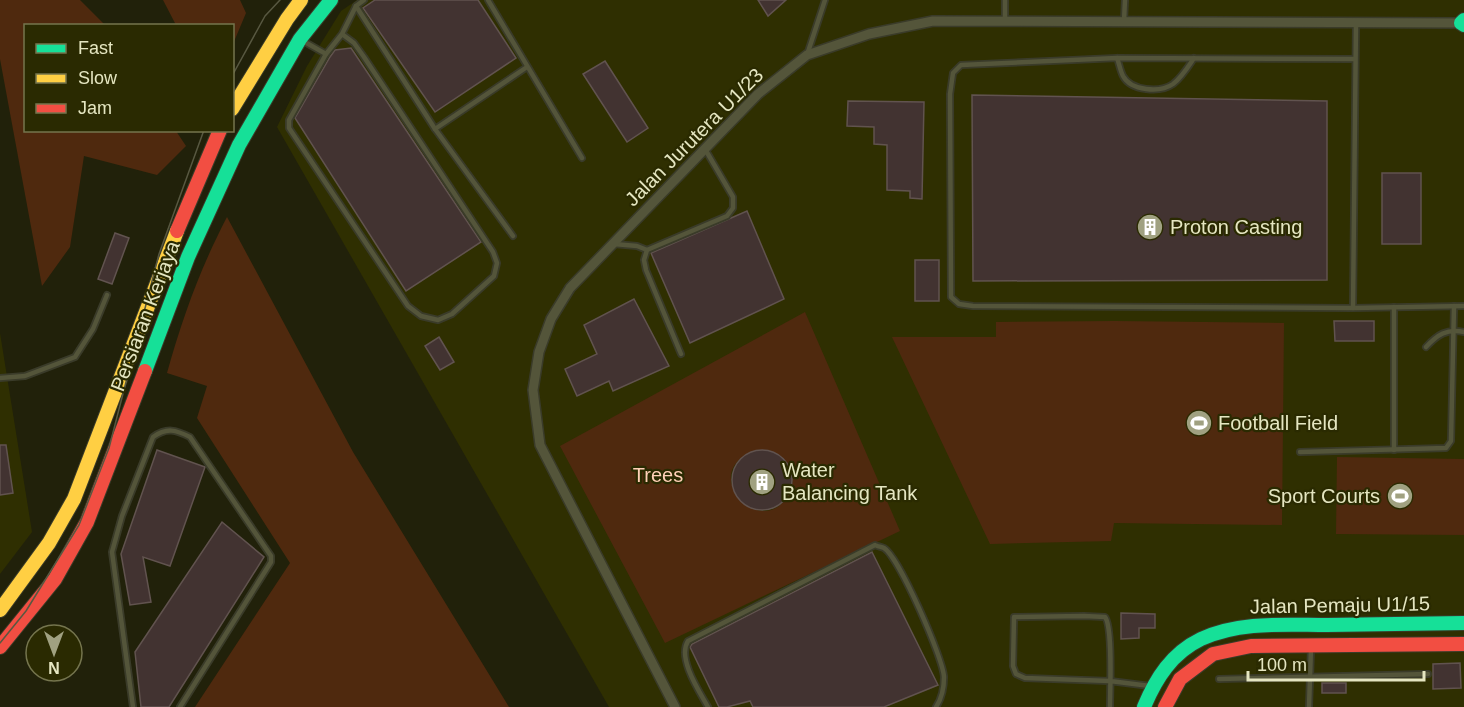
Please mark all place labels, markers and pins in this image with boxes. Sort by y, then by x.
building icon: Proton Casting [1135,212,1165,242]
place label: Proton Casting [1170,216,1302,238]
sports icon: Football Field [1184,408,1214,438]
place label: Football Field [1218,412,1338,434]
place label: Water Balancing Tank [782,459,918,504]
building icon: Water Balancing Tank [747,467,777,497]
sports icon: Sport Courts [1385,481,1415,511]
place label: Sport Courts [1268,485,1380,507]

